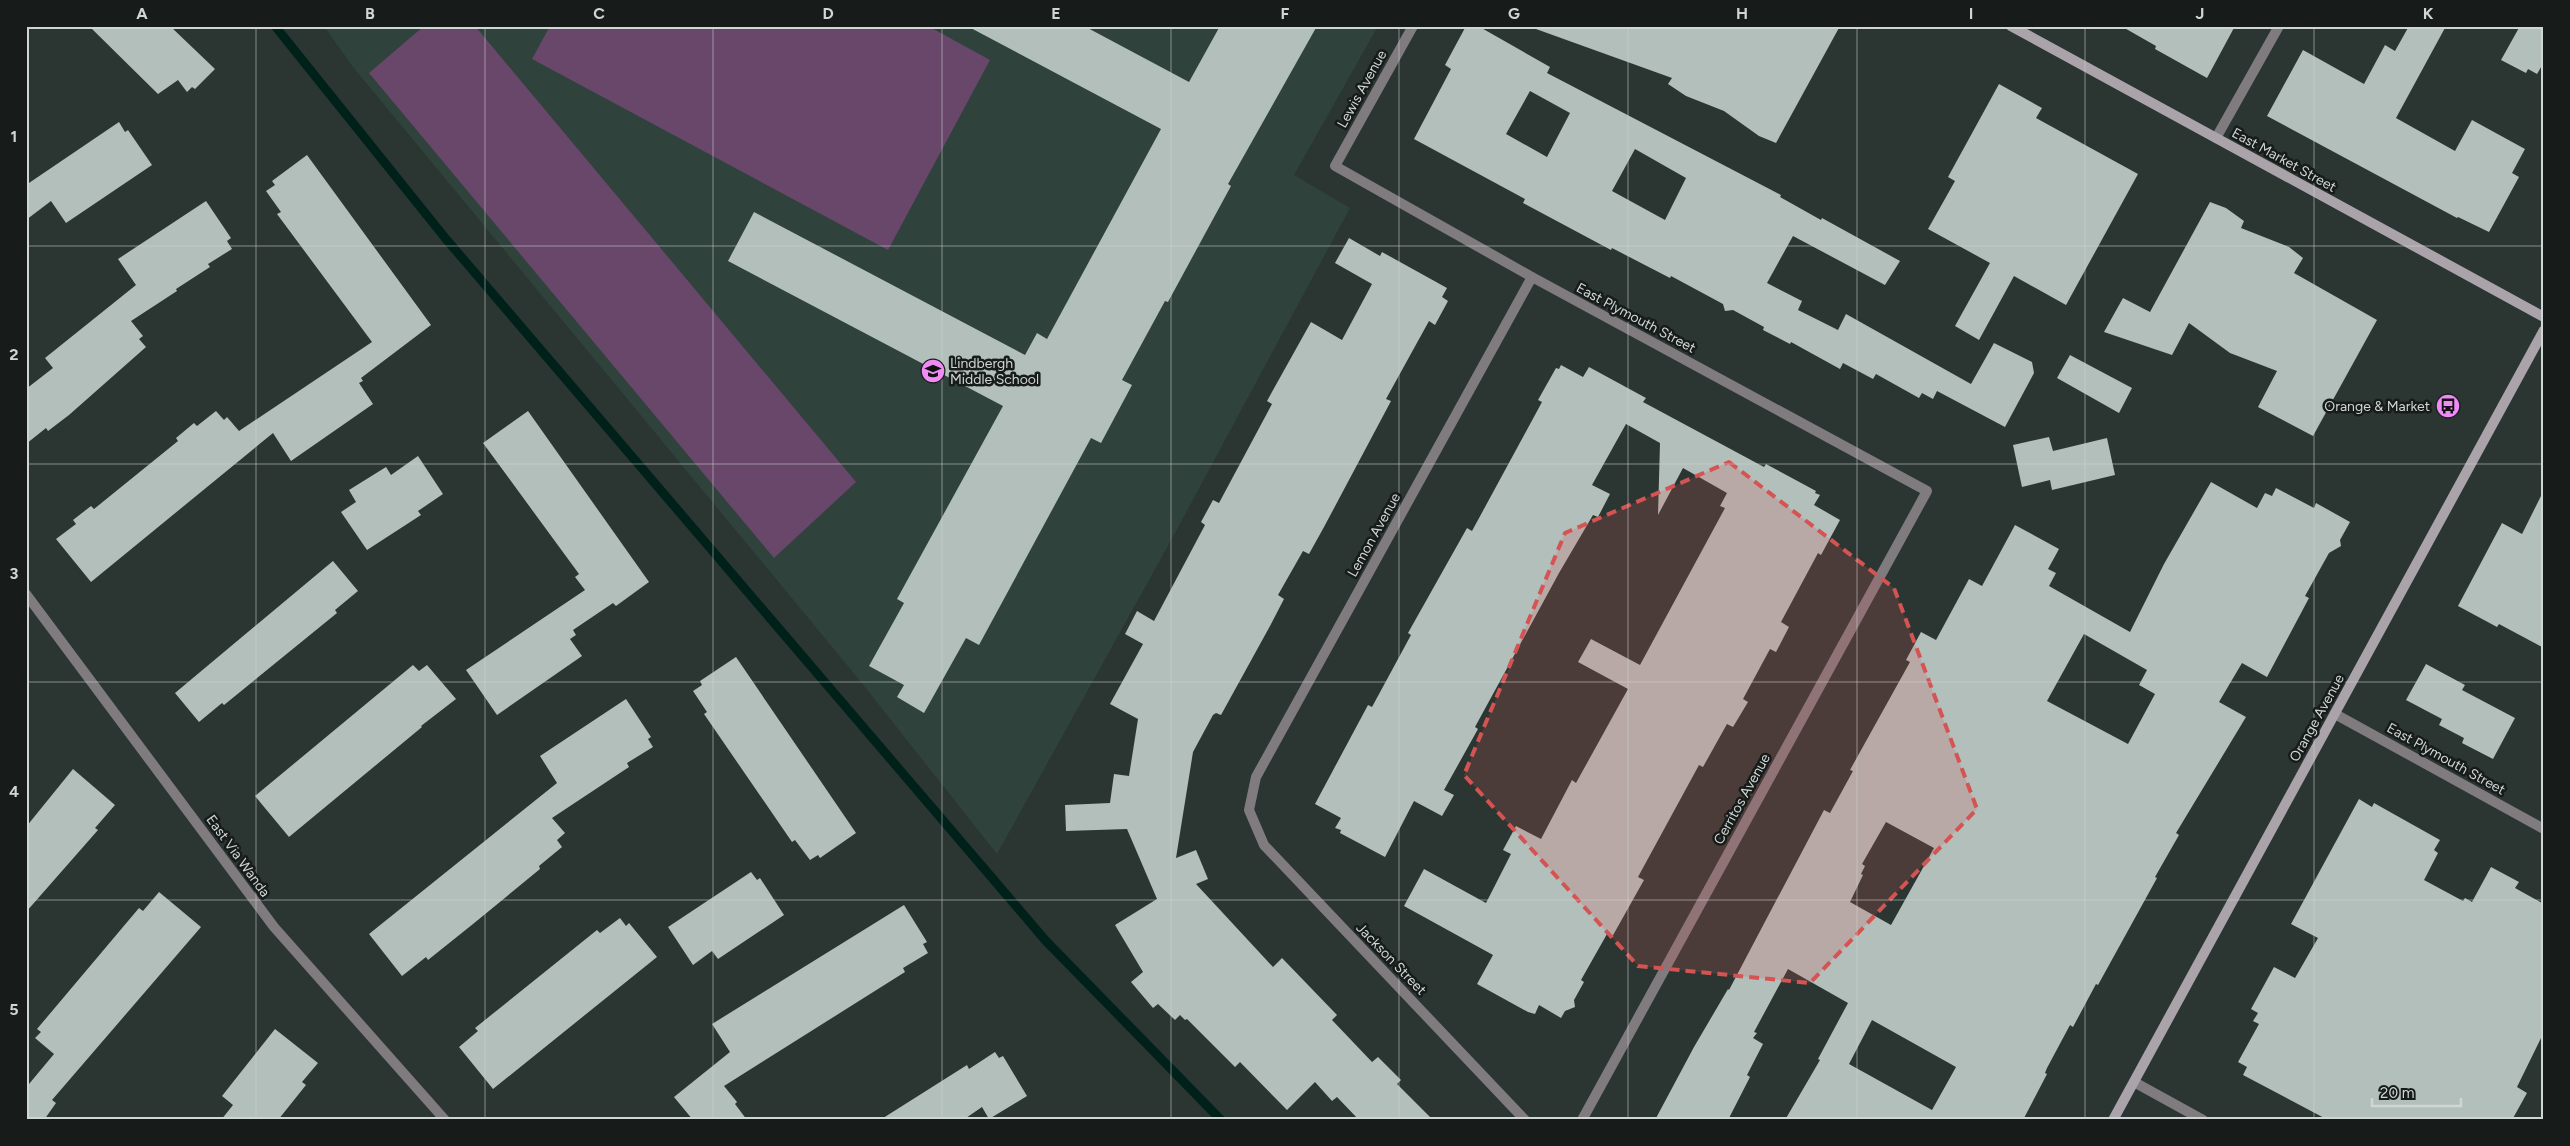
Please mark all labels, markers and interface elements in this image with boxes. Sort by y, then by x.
text: A [136,4,148,23]
text: B [365,4,375,23]
text: C [593,4,605,23]
text: D [822,4,834,23]
text: E [1051,4,1061,23]
text: F [1281,4,1290,23]
text: G [1508,4,1520,23]
text: H [1736,4,1748,23]
text: I [1969,4,1973,23]
text: J [2196,4,2204,23]
text: K [2423,4,2434,23]
street label: Lewis Avenue [1334,47,1391,131]
street label: East Market Street [2229,124,2339,196]
text: 1 [11,127,17,146]
street label: East Plymouth Street [1573,279,1699,357]
text: 2 [9,345,19,364]
place label: Lindbergh Middle School [950,355,1039,388]
school or university icon: Lindbergh Middle School [920,358,946,384]
bus stop icon: Orange & Market [2435,393,2461,419]
place label: Orange & Market [2324,398,2430,415]
street label: Lemon Avenue [1344,490,1404,580]
text: 3 [10,564,19,583]
street label: Orange Avenue [2286,671,2348,765]
street label: East Plymouth Street [2384,719,2508,799]
street label: Cerritos Avenue [1710,750,1774,847]
text: 4 [9,782,19,801]
street label: East Via Wanda [202,812,274,900]
street label: Jackson Street [1352,919,1430,999]
text: 5 [9,1000,19,1019]
scale bar [2372,1076,2461,1108]
text: 20 m [2380,1084,2414,1102]

